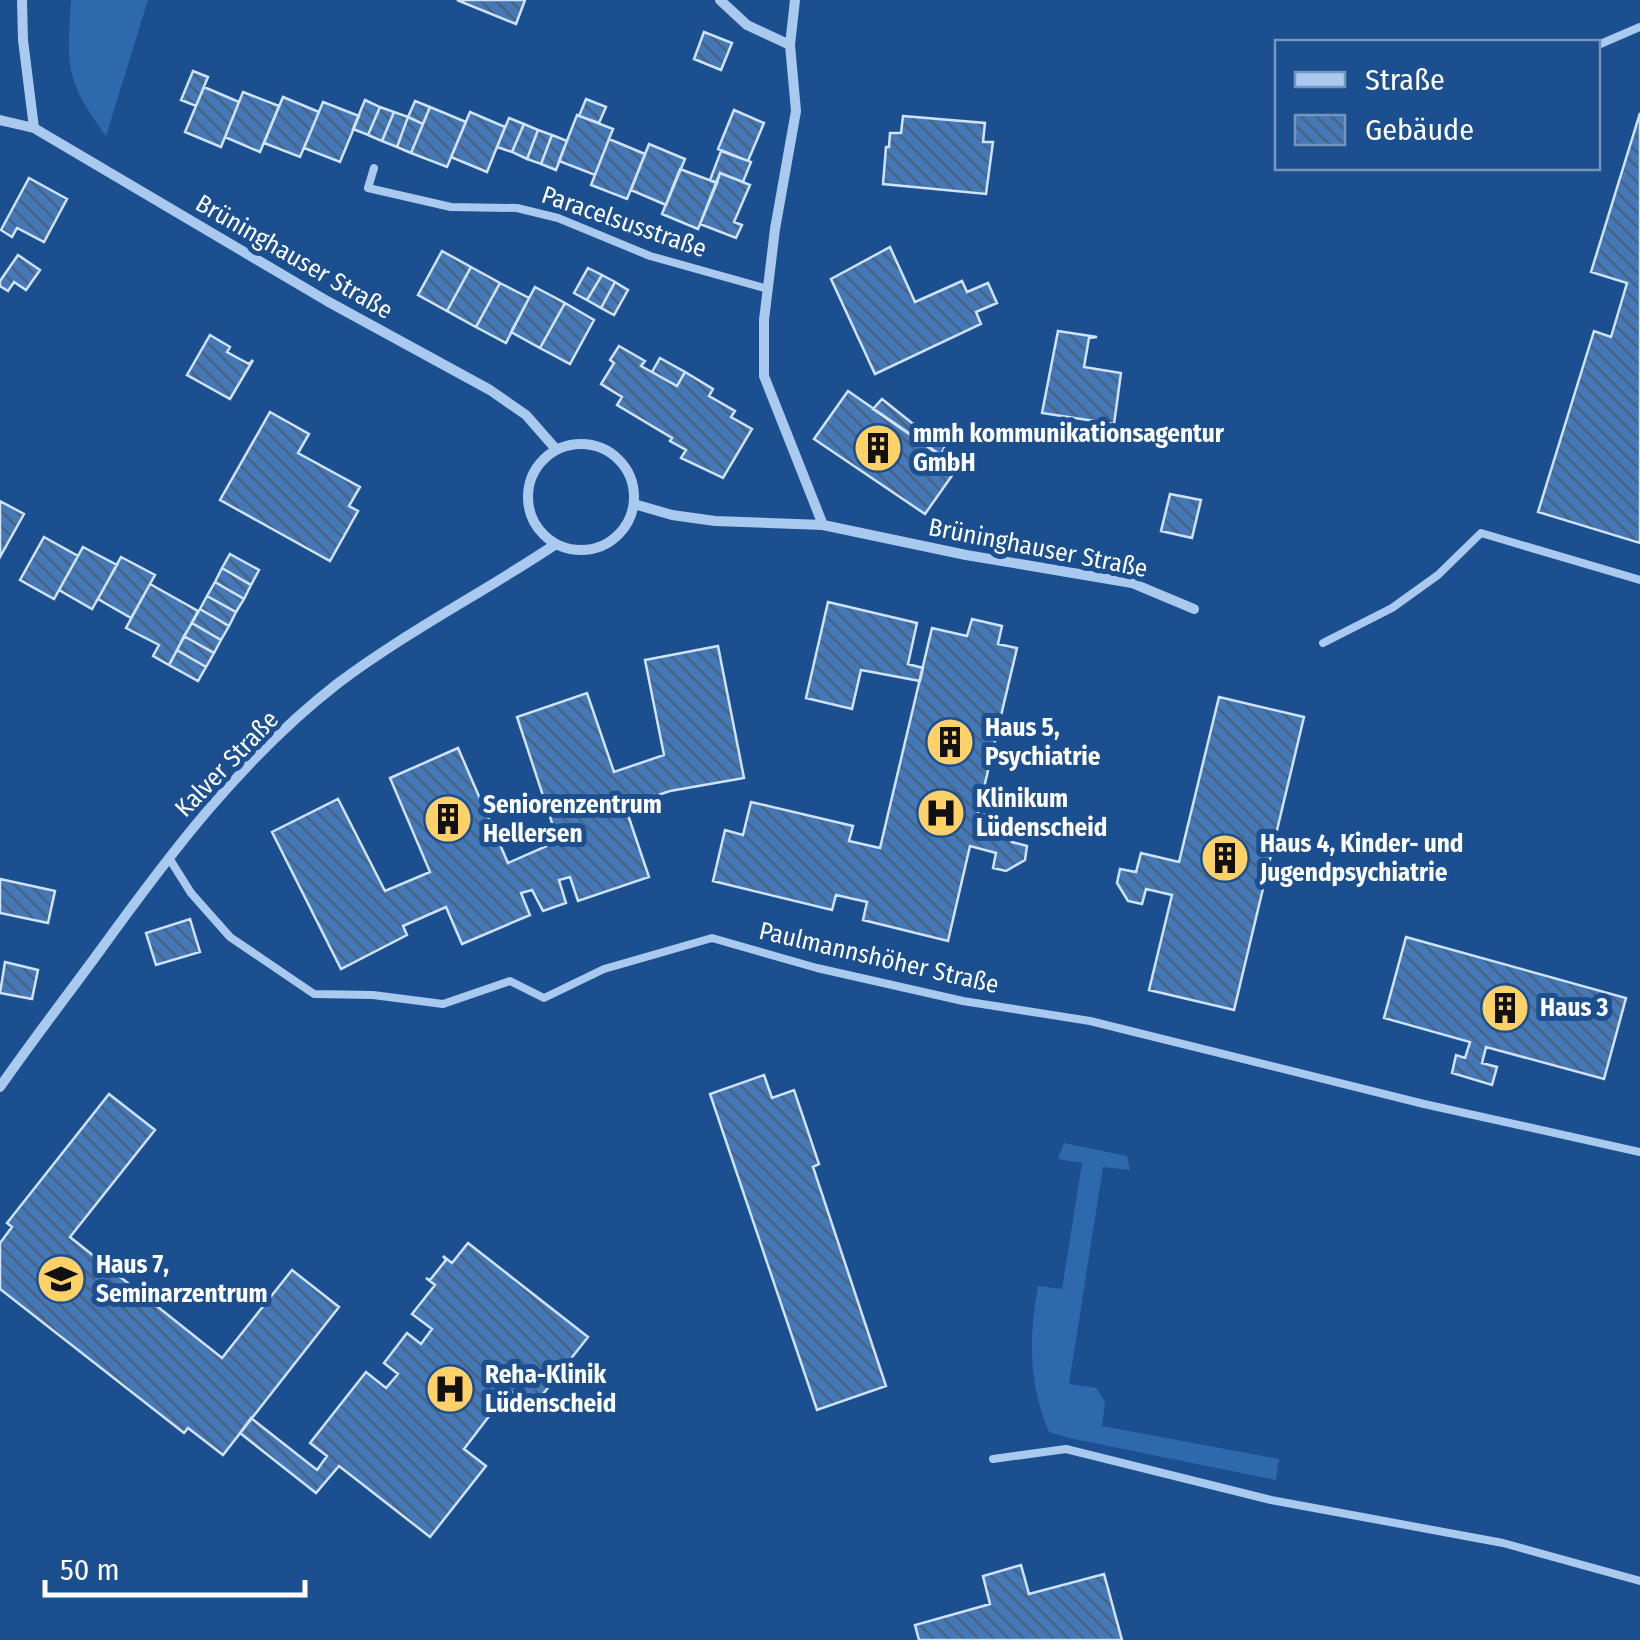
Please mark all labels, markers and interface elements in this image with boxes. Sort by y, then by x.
legend [1275,40,1600,170]
text: Straße [1365,62,1445,98]
text: Gebäude [1365,112,1474,148]
street label: Paracelsusstraße [538,180,710,264]
street label: Brüninghauser Straße [190,188,398,326]
place label: mmh kommunikationsagentur GmbH [913,419,1225,478]
building icon: mmh kommunikationsagentur GmbH [852,422,904,474]
street label: Brüninghauser Straße [926,512,1150,584]
street label: Kalver Straße [169,705,285,823]
place label: Haus 5, Psychiatrie [985,713,1101,772]
building icon: Haus 5, Psychiatrie [924,716,976,768]
place label: Klinikum Lüdenscheid [976,784,1107,843]
hospital icon: Klinikum Lüdenscheid [915,787,967,839]
place label: Seniorenzentrum Hellersen [483,790,662,849]
building icon: Seniorenzentrum Hellersen [422,793,474,845]
place label: Haus 4, Kinder- und Jugendpsychiatrie [1259,829,1463,888]
building icon: Haus 4, Kinder- und Jugendpsychiatrie [1199,832,1251,884]
street label: Paulmannshöher Straße [756,916,1002,1000]
building icon: Haus 3 [1479,982,1531,1034]
place label: Haus 3 [1540,993,1609,1023]
place label: Haus 7, Seminarzentrum [96,1250,268,1309]
school or university icon: Haus 7, Seminarzentrum [35,1253,87,1305]
place label: Reha-Klinik Lüdenscheid [485,1360,616,1419]
hospital icon: Reha-Klinik Lüdenscheid [424,1363,476,1415]
scale bar [45,1535,305,1597]
text: 50 m [60,1552,120,1588]

